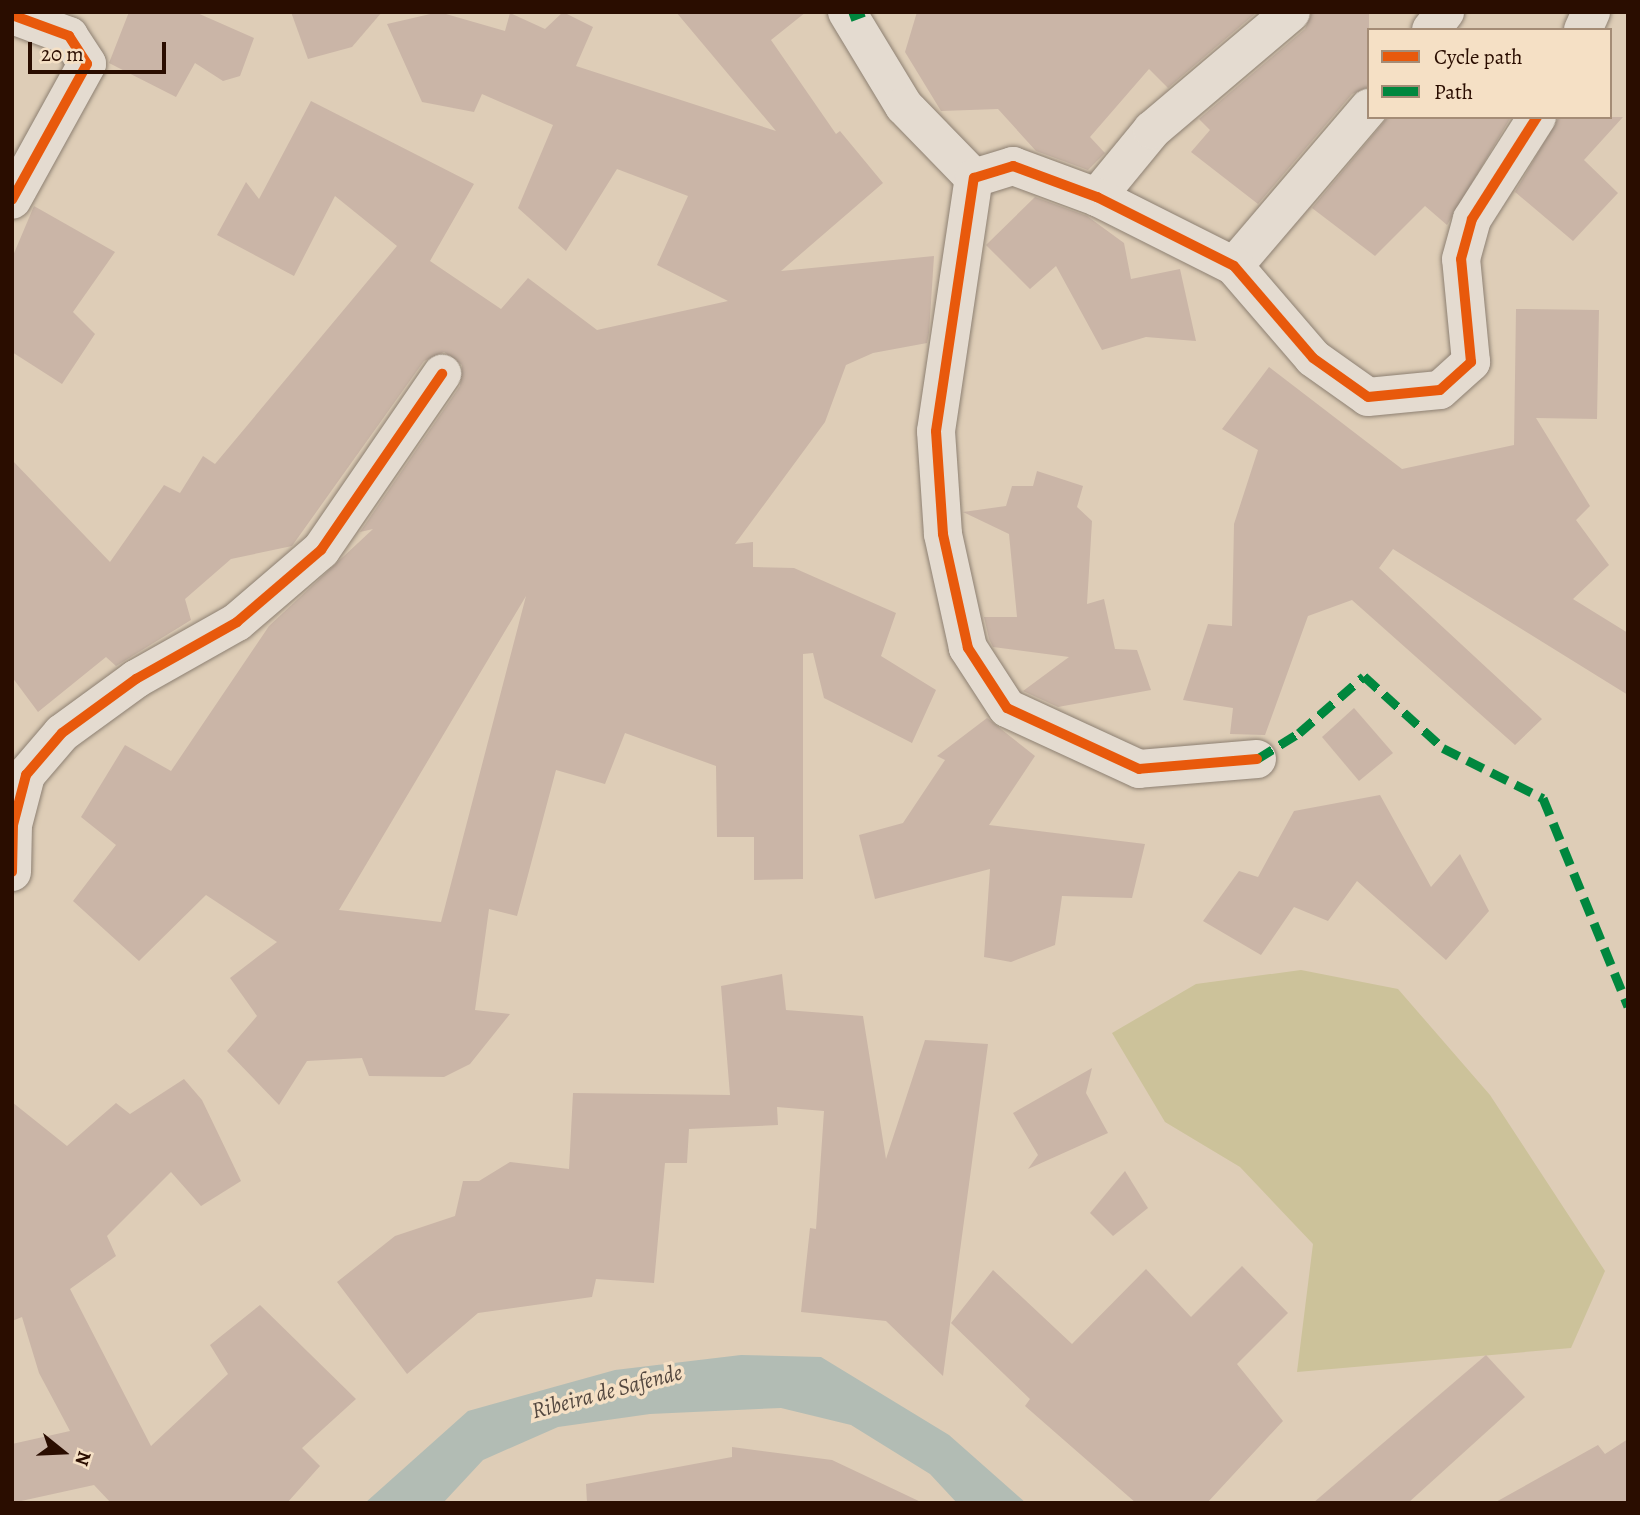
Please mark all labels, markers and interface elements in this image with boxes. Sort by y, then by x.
scale bar [32,28,170,72]
legend [1367,28,1612,119]
text: 20 m [41,40,84,68]
text: Cycle path [1434,43,1523,71]
text: Path [1434,78,1473,106]
water label: Ribeira de Safende [529,1359,685,1425]
north arrow [28,1417,98,1487]
text: N [68,1448,97,1469]

